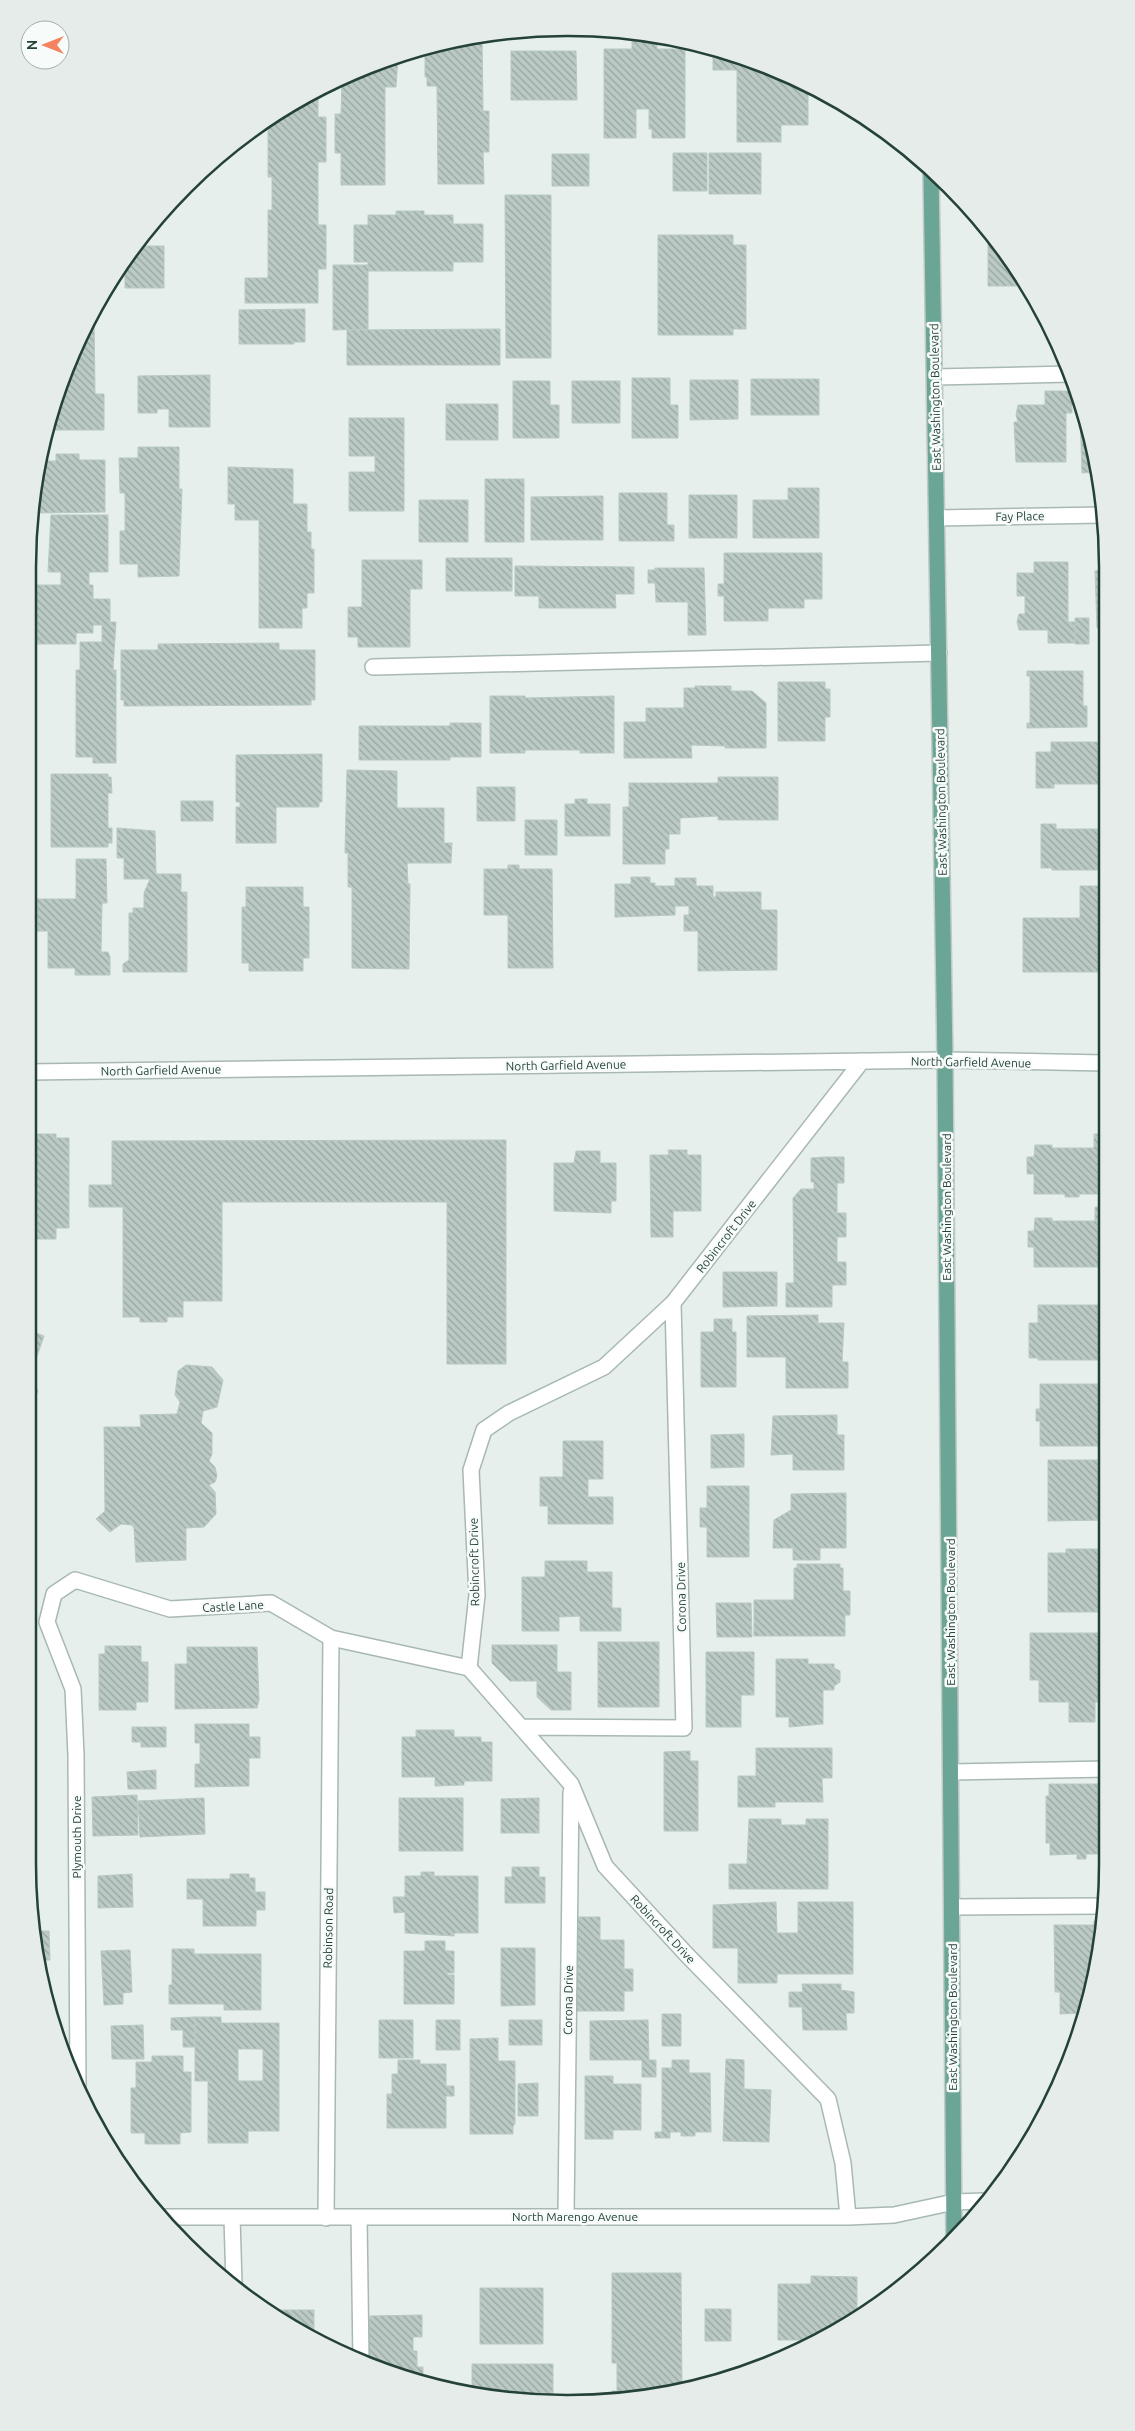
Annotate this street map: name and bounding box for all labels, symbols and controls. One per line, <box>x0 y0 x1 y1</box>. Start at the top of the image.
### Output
north arrow <box>20 20 70 70</box>
text: N <box>24 40 40 50</box>
street label: East Washington Boulevard <box>927 323 943 471</box>
street label: Fay Place <box>995 509 1045 523</box>
street label: East Washington Boulevard <box>933 728 949 876</box>
street label: North Garfield Avenue <box>911 1054 1031 1070</box>
street label: North Garfield Avenue <box>506 1057 626 1073</box>
street label: North Garfield Avenue <box>101 1062 221 1078</box>
street label: East Washington Boulevard <box>940 1133 953 1281</box>
street label: Robincroft Drive <box>694 1197 758 1275</box>
street label: Robincroft Drive <box>467 1517 481 1607</box>
street label: East Washington Boulevard <box>944 1538 957 1686</box>
street label: Corona Drive <box>674 1562 688 1632</box>
street label: Castle Lane <box>202 1598 264 1614</box>
street label: Plymouth Drive <box>70 1795 83 1879</box>
street label: Robinson Road <box>321 1888 335 1968</box>
street label: Robincroft Drive <box>628 1892 698 1966</box>
street label: East Washington Boulevard <box>946 1943 959 2091</box>
street label: Corona Drive <box>561 1965 575 2035</box>
street label: North Marengo Avenue <box>512 2210 638 2223</box>

